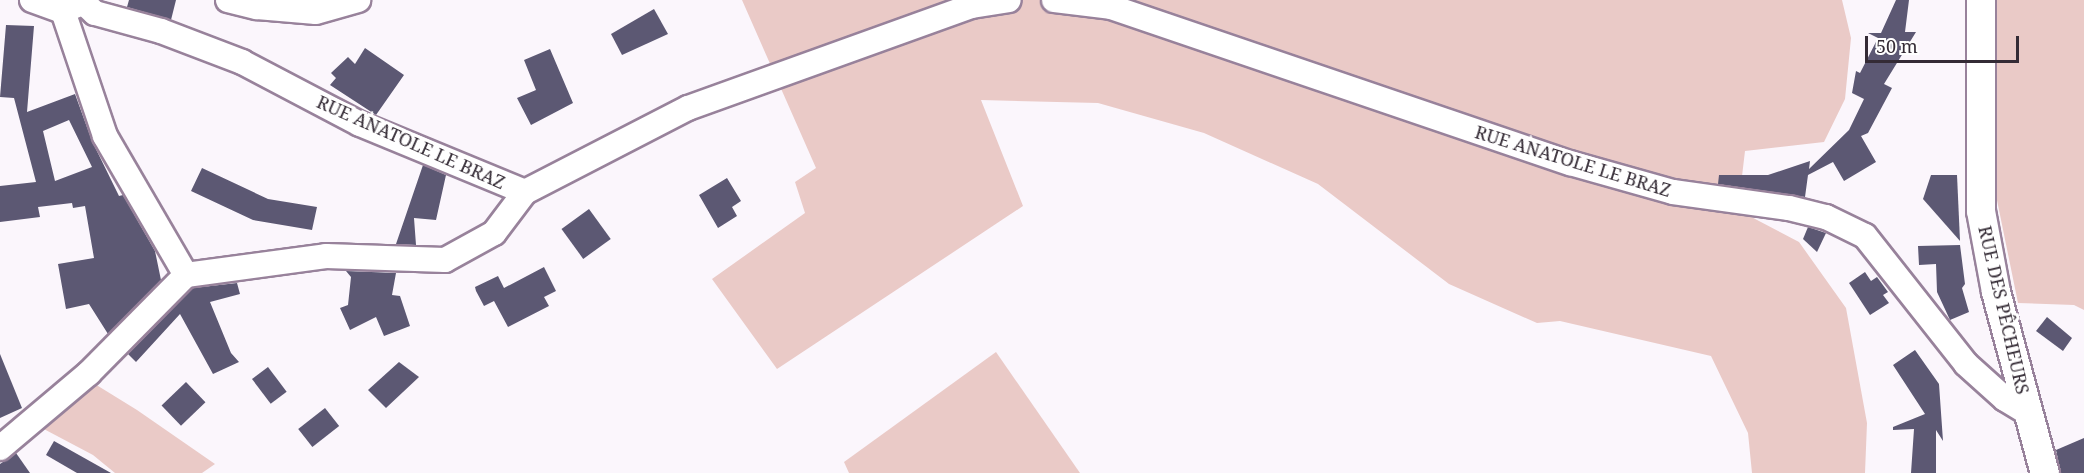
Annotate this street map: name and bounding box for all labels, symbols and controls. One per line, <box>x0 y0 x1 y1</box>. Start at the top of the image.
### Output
scale bar <box>1868 24 2022 62</box>
text: 50 m <box>1876 34 1918 58</box>
street label: RUE ANATOLE LE BRAZ <box>314 91 508 193</box>
street label: RUE ANATOLE LE BRAZ <box>1472 121 1674 201</box>
street label: RUE DES PÊCHEURS <box>1974 224 2034 396</box>

